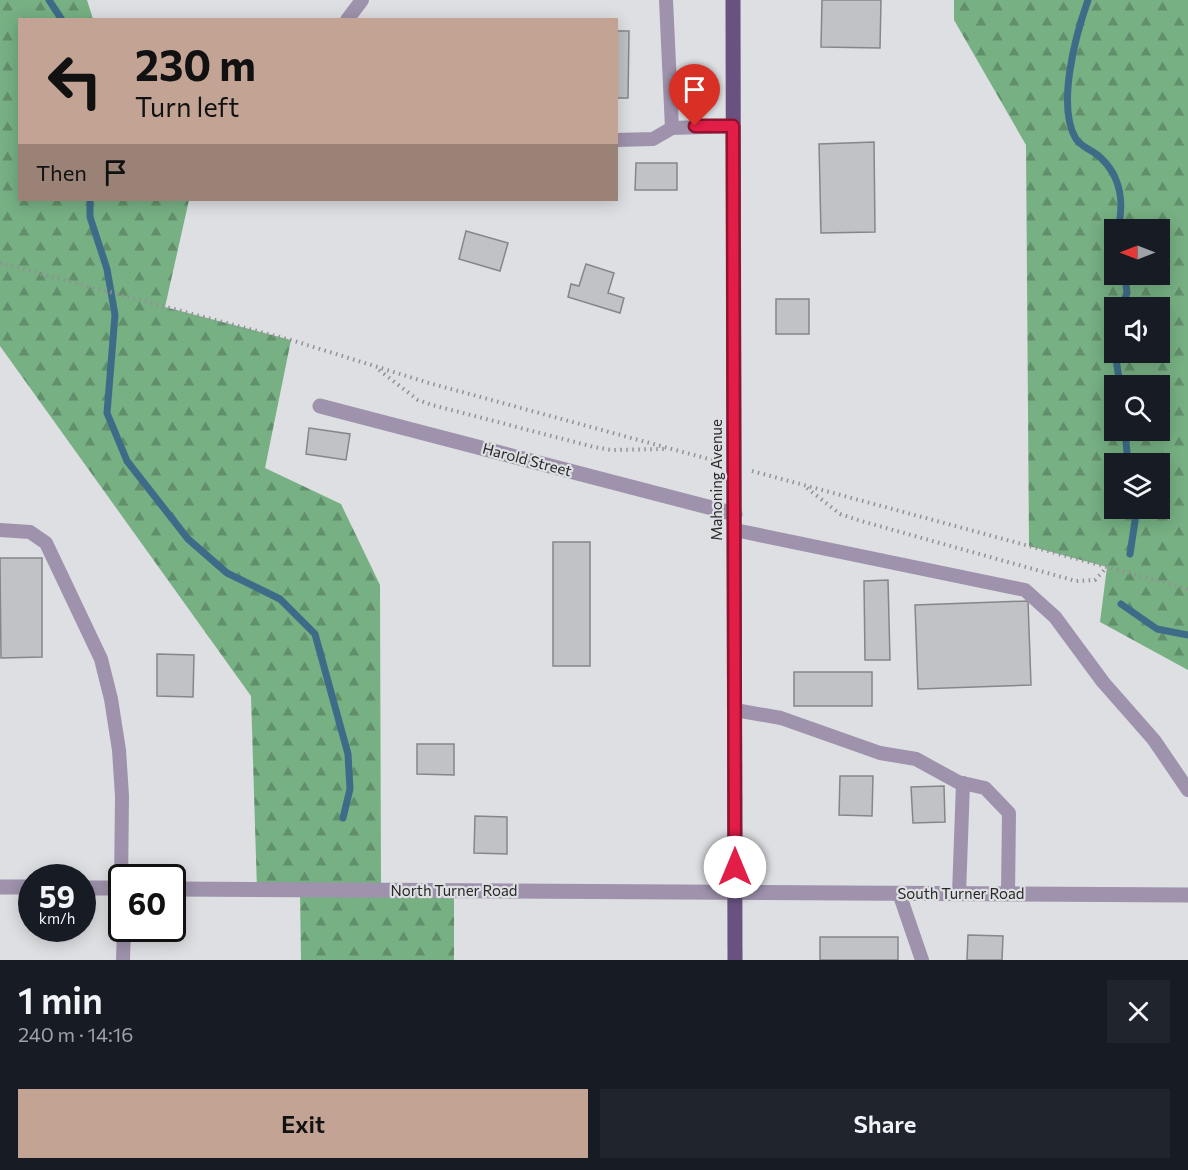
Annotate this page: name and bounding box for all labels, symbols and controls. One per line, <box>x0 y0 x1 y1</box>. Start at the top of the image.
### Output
text: 230 m <box>135 38 256 90</box>
icon: left <box>36 42 114 120</box>
pin <box>669 64 720 126</box>
icon: arrive <box>678 73 711 106</box>
text: Turn left <box>135 90 239 123</box>
icon: arrive <box>99 156 132 189</box>
text: Then <box>36 159 87 186</box>
north arrow <box>1104 219 1170 285</box>
map controls <box>1104 219 1170 519</box>
button: sound <box>1104 297 1170 363</box>
button: search <box>1104 375 1170 441</box>
street label: Mahoning Avenue <box>707 419 725 541</box>
street label: Harold Street <box>481 438 574 480</box>
button: layers <box>1104 453 1170 519</box>
position arrow <box>703 835 767 899</box>
speed limit sign: 60 <box>108 864 186 942</box>
text: 59 <box>39 877 75 914</box>
street label: North Turner Road <box>390 881 518 899</box>
street label: South Turner Road <box>898 884 1024 902</box>
text: km/h <box>39 909 75 927</box>
text: 1 min <box>18 977 103 1021</box>
button: close <box>1107 980 1170 1043</box>
text: 240 m · 14:16 <box>18 1022 133 1046</box>
button: Exit <box>18 1089 588 1158</box>
button: Share <box>600 1089 1170 1158</box>

